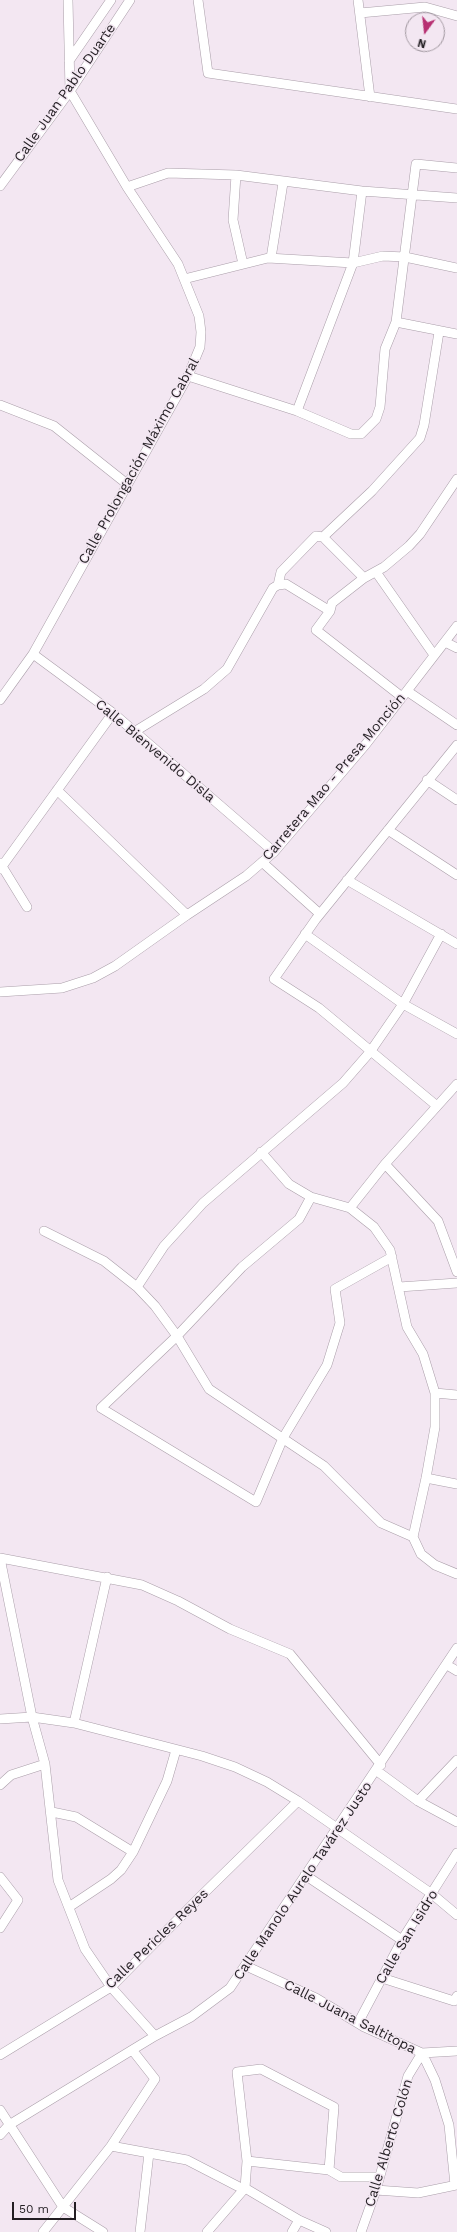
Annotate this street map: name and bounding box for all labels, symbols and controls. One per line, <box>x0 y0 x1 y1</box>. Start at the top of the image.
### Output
north arrow <box>405 12 445 52</box>
street label: Calle Juan Pablo Duarte <box>11 20 119 166</box>
text: N <box>416 36 428 50</box>
street label: Calle Prolongación Máximo Cabral <box>75 355 203 567</box>
street label: Carretera Mao - Presa Monción <box>259 690 409 864</box>
street label: Calle Bienvenido Disla <box>92 696 218 806</box>
street label: Calle Manolo Aurelo Tavárez Justo <box>230 1779 376 1983</box>
street label: Calle Pericles Reyes <box>102 1885 212 1993</box>
street label: Calle San Isidro <box>372 1887 442 1987</box>
street label: Calle Juana Saltitopa <box>281 1976 419 2058</box>
street label: Calle Alberto Colón <box>362 2077 416 2209</box>
scale bar <box>14 2194 78 2220</box>
text: 50 m <box>19 2202 49 2216</box>

